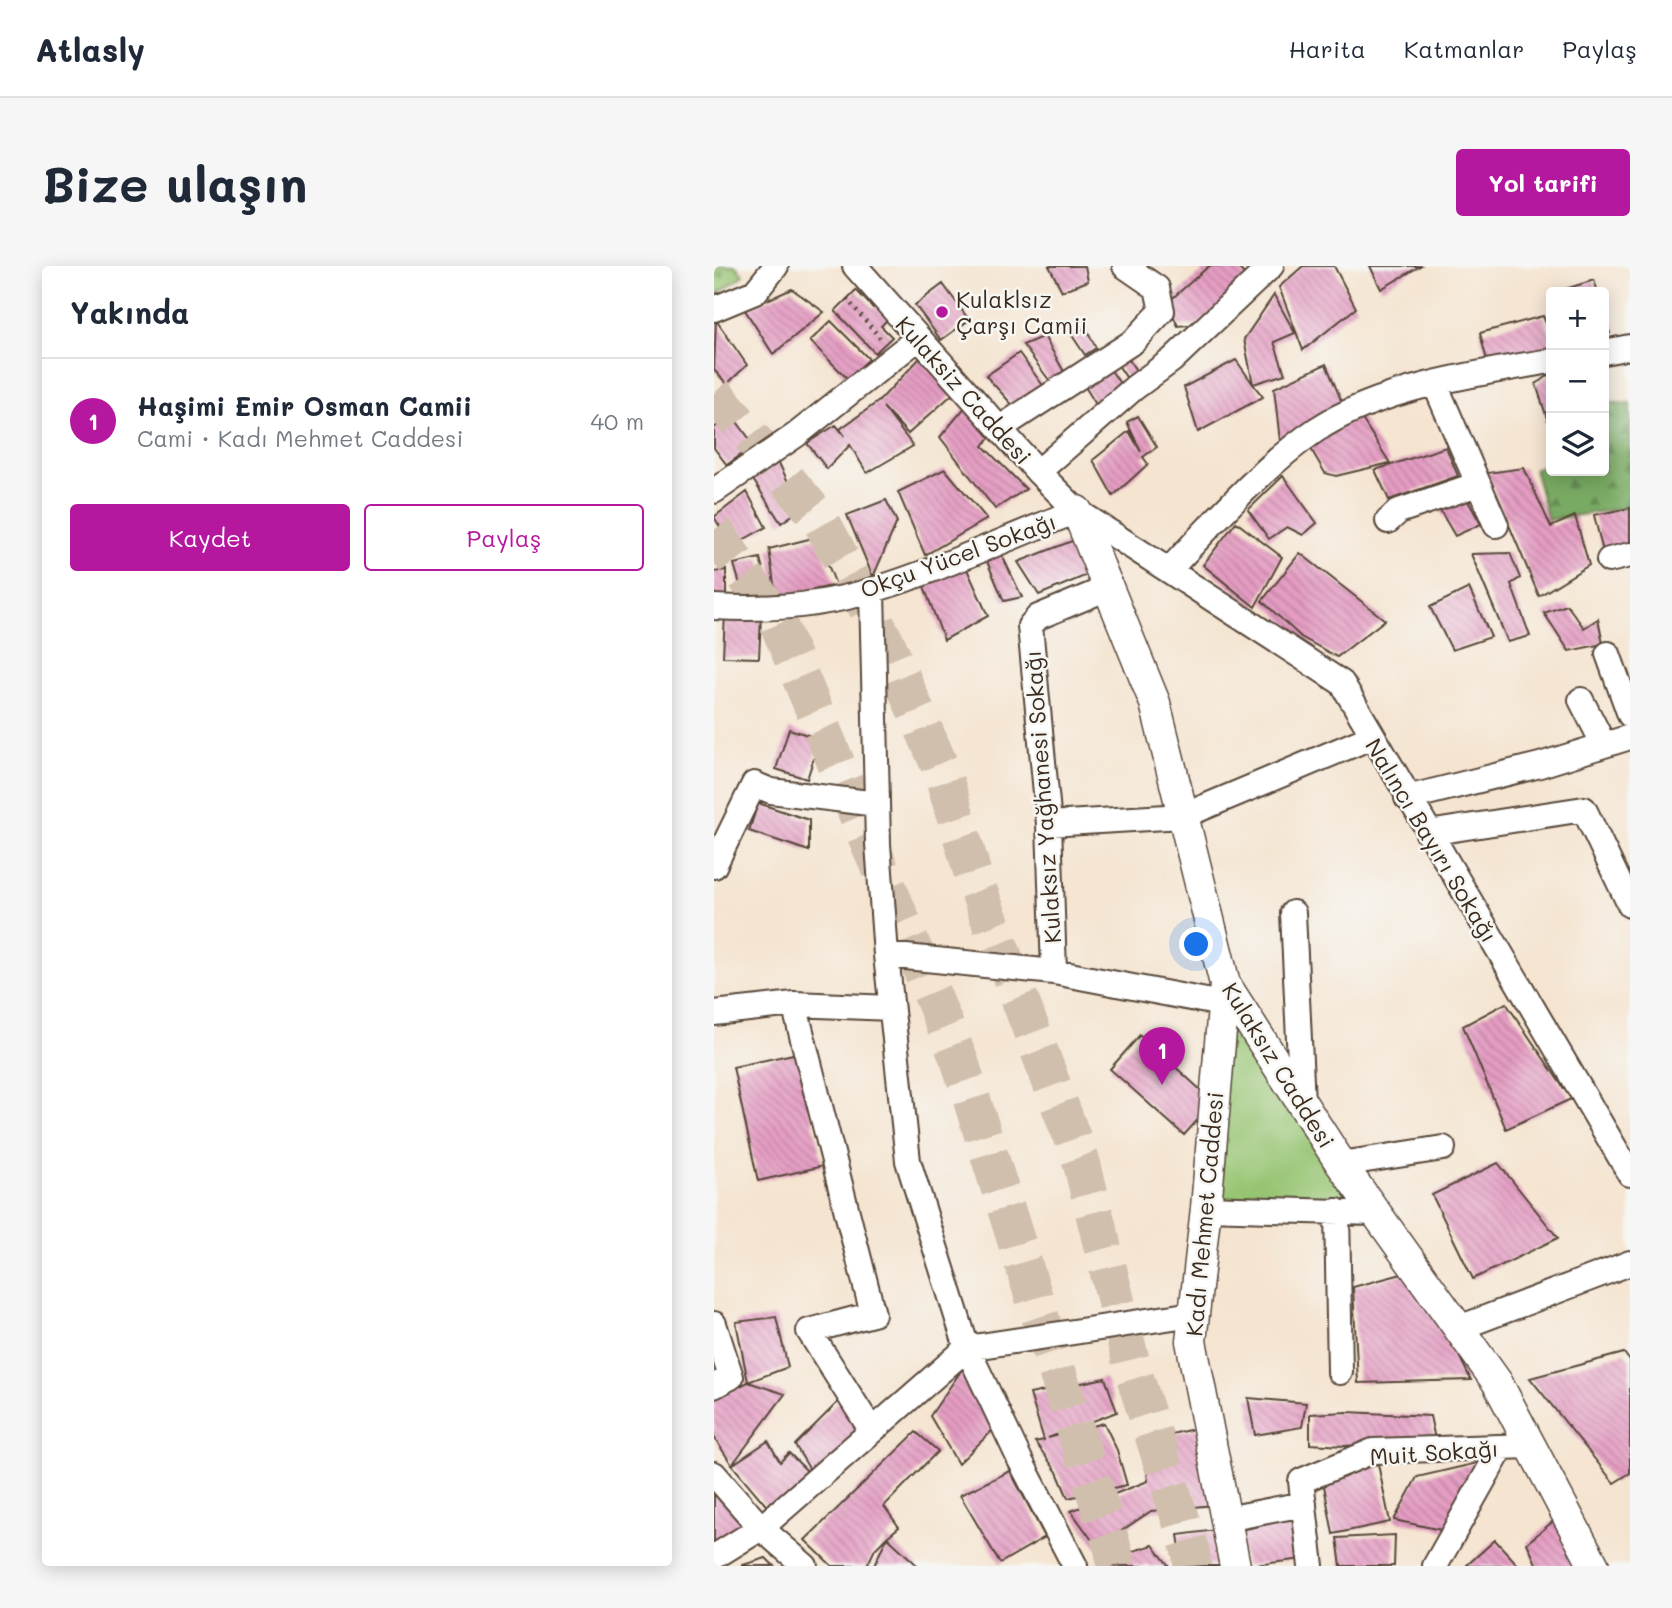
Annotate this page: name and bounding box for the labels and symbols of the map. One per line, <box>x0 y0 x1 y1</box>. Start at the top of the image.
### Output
place label: Kulaklsız Çarşı Camii <box>956 284 1087 340</box>
marker: Kulaklsız Çarşı Camii <box>934 304 950 320</box>
street label: Kulaksiz Caddesi <box>889 310 1039 470</box>
street label: Okçu Yücel Sokağı <box>856 506 1060 604</box>
street label: Kulaksız Yağhanesi Sokağı <box>1017 649 1067 945</box>
street label: Nalıncı Bayırı Sokağı <box>1359 732 1505 948</box>
your location <box>1179 927 1213 961</box>
street label: Kulaksız Caddesi <box>1216 977 1342 1153</box>
pin: 1 <box>1139 1027 1185 1085</box>
street label: Kadı Mehmet Caddesi <box>1178 1090 1230 1338</box>
street label: Muit Sokağı <box>1369 1433 1499 1471</box>

